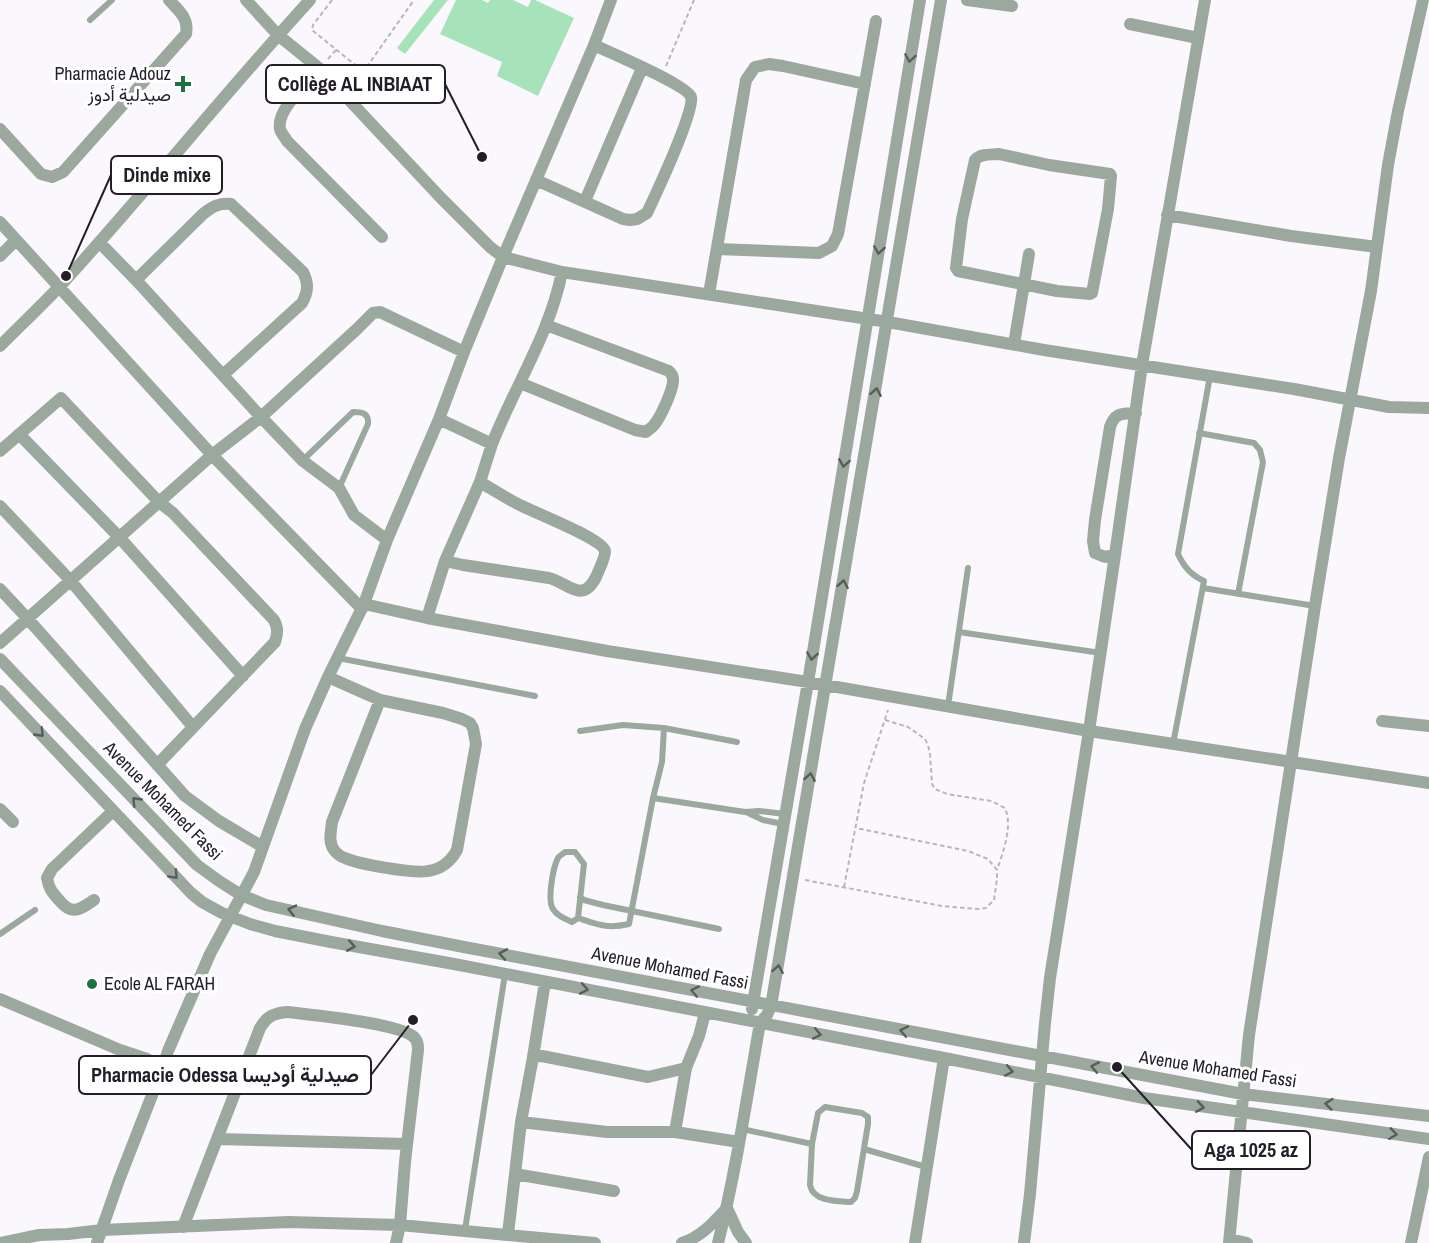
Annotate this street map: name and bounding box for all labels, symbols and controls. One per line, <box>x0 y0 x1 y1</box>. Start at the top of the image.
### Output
one-way arrow <box>904 52 917 62</box>
place label: Pharmacie Adouz صيدلية أدوز <box>54 61 171 107</box>
callout: Collège AL INBIAAT <box>266 65 445 103</box>
text: Collège AL INBIAAT <box>278 70 432 97</box>
marker: Pharmacie Adouz صيدلية أدوز <box>176 77 190 91</box>
callout: Dinde mixe <box>111 156 222 194</box>
text: Dinde mixe <box>123 161 211 188</box>
one-way arrow <box>873 246 885 255</box>
one-way arrow <box>869 388 881 397</box>
one-way arrow <box>838 459 850 468</box>
one-way arrow <box>836 580 849 590</box>
one-way arrow <box>806 650 819 660</box>
one-way arrow <box>33 726 44 737</box>
street label: Avenue Mohamed Fassi <box>98 735 228 866</box>
one-way arrow <box>803 772 816 782</box>
one-way arrow <box>132 797 143 808</box>
one-way arrow <box>167 869 178 879</box>
one-way arrow <box>287 905 297 918</box>
one-way arrow <box>346 939 356 952</box>
street label: Avenue Mohamed Fassi <box>589 940 751 995</box>
one-way arrow <box>499 948 509 961</box>
one-way arrow <box>771 964 783 974</box>
place label: Ecole AL FARAH <box>104 971 215 996</box>
marker: Ecole AL FARAH <box>85 977 99 991</box>
one-way arrow <box>579 982 589 995</box>
one-way arrow <box>690 985 700 998</box>
one-way arrow <box>899 1025 909 1038</box>
one-way arrow <box>812 1027 822 1040</box>
street label: Avenue Mohamed Fassi <box>1137 1044 1299 1093</box>
callout: Pharmacie Odessa صيدلية أوديسا <box>79 1056 371 1094</box>
text: Pharmacie Odessa صيدلية أوديسا <box>91 1061 359 1088</box>
one-way arrow <box>1091 1061 1101 1074</box>
one-way arrow <box>1003 1064 1013 1077</box>
one-way arrow <box>1325 1098 1334 1111</box>
one-way arrow <box>1196 1100 1205 1112</box>
one-way arrow <box>1389 1128 1398 1140</box>
callout: Aga 1025 az <box>1192 1131 1310 1169</box>
text: Aga 1025 az <box>1204 1136 1298 1163</box>

